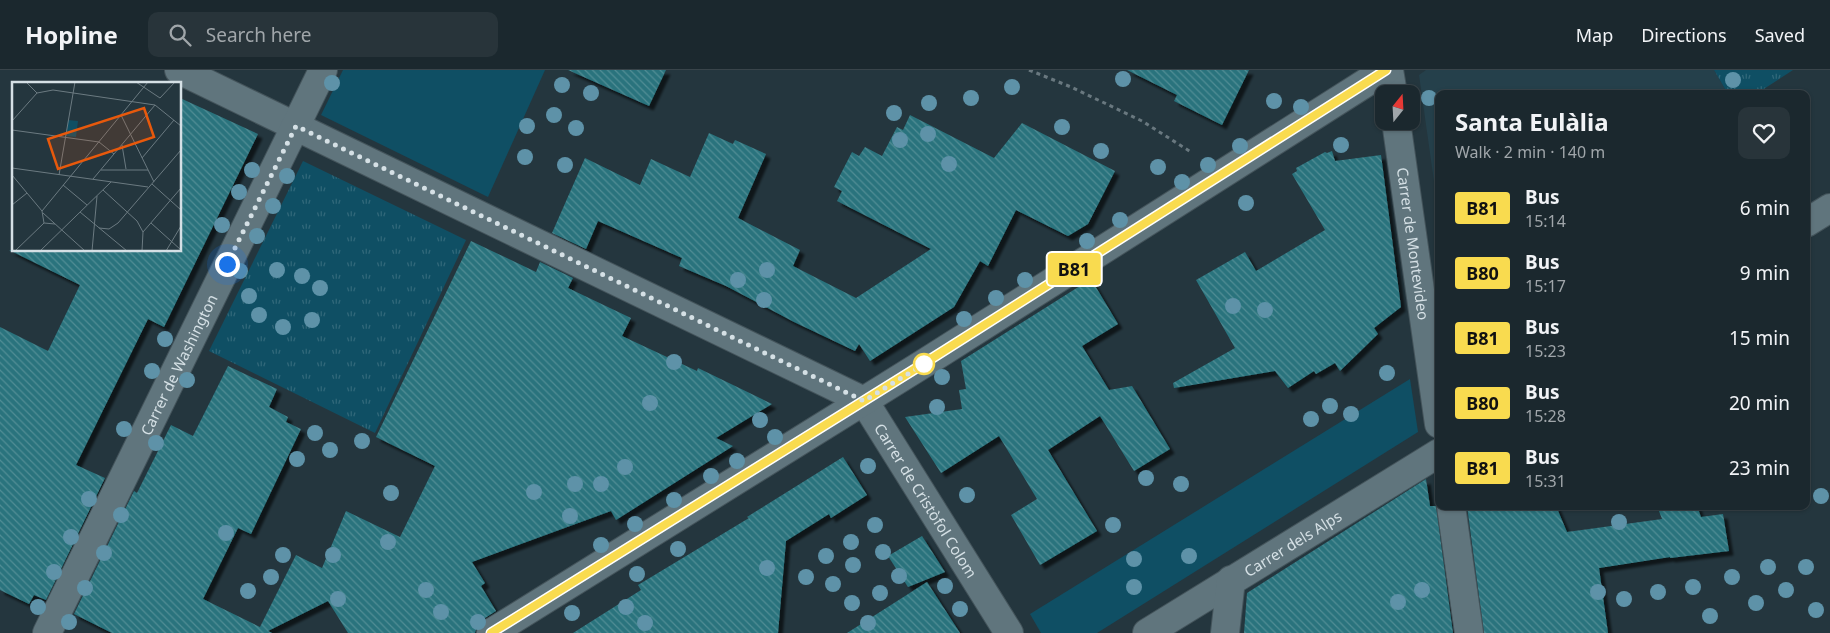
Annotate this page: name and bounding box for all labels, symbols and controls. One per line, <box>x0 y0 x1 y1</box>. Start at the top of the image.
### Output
search box <box>148 12 498 57</box>
text: Hopline <box>25 18 118 51</box>
icon: search <box>166 21 194 49</box>
text: Search here <box>206 22 312 48</box>
text: Map <box>1576 23 1613 47</box>
text: Directions <box>1641 23 1727 47</box>
text: Saved <box>1755 23 1805 47</box>
inset map <box>12 82 181 251</box>
north arrow <box>1375 85 1420 130</box>
map controls <box>1375 85 1420 130</box>
text: Santa Eulàlia <box>1455 105 1609 138</box>
button: heart <box>1738 107 1790 159</box>
text: Walk · 2 min · 140 m <box>1455 141 1605 163</box>
street label: Carrer de Montevideo <box>1393 166 1434 321</box>
text: Bus <box>1525 184 1560 210</box>
text: 6 min <box>1740 195 1790 221</box>
text: B81 <box>1466 196 1499 220</box>
text: 15:14 <box>1525 210 1566 232</box>
text: Bus <box>1525 249 1560 275</box>
your location <box>215 252 240 277</box>
line badge: B81 <box>1045 253 1103 285</box>
text: B81 <box>1058 257 1090 281</box>
text: 9 min <box>1740 260 1790 286</box>
text: B80 <box>1466 261 1499 285</box>
text: 15:17 <box>1525 275 1566 297</box>
street label: Carrer de Washington <box>136 291 222 438</box>
text: Bus <box>1525 314 1560 340</box>
text: 15 min <box>1729 325 1790 351</box>
text: B81 <box>1466 326 1499 350</box>
text: 15:23 <box>1525 340 1566 362</box>
unlabelled marker <box>913 353 935 375</box>
text: Bus <box>1525 379 1560 405</box>
text: 20 min <box>1729 390 1790 416</box>
text: B80 <box>1466 391 1499 415</box>
text: 15:28 <box>1525 405 1566 427</box>
street label: Carrer de Cristòfol Colom <box>870 419 982 582</box>
text: Bus <box>1525 444 1560 470</box>
text: 23 min <box>1729 455 1790 481</box>
text: B81 <box>1466 456 1499 480</box>
text: 15:31 <box>1525 470 1566 492</box>
street label: Carrer dels Alps <box>1240 506 1345 581</box>

